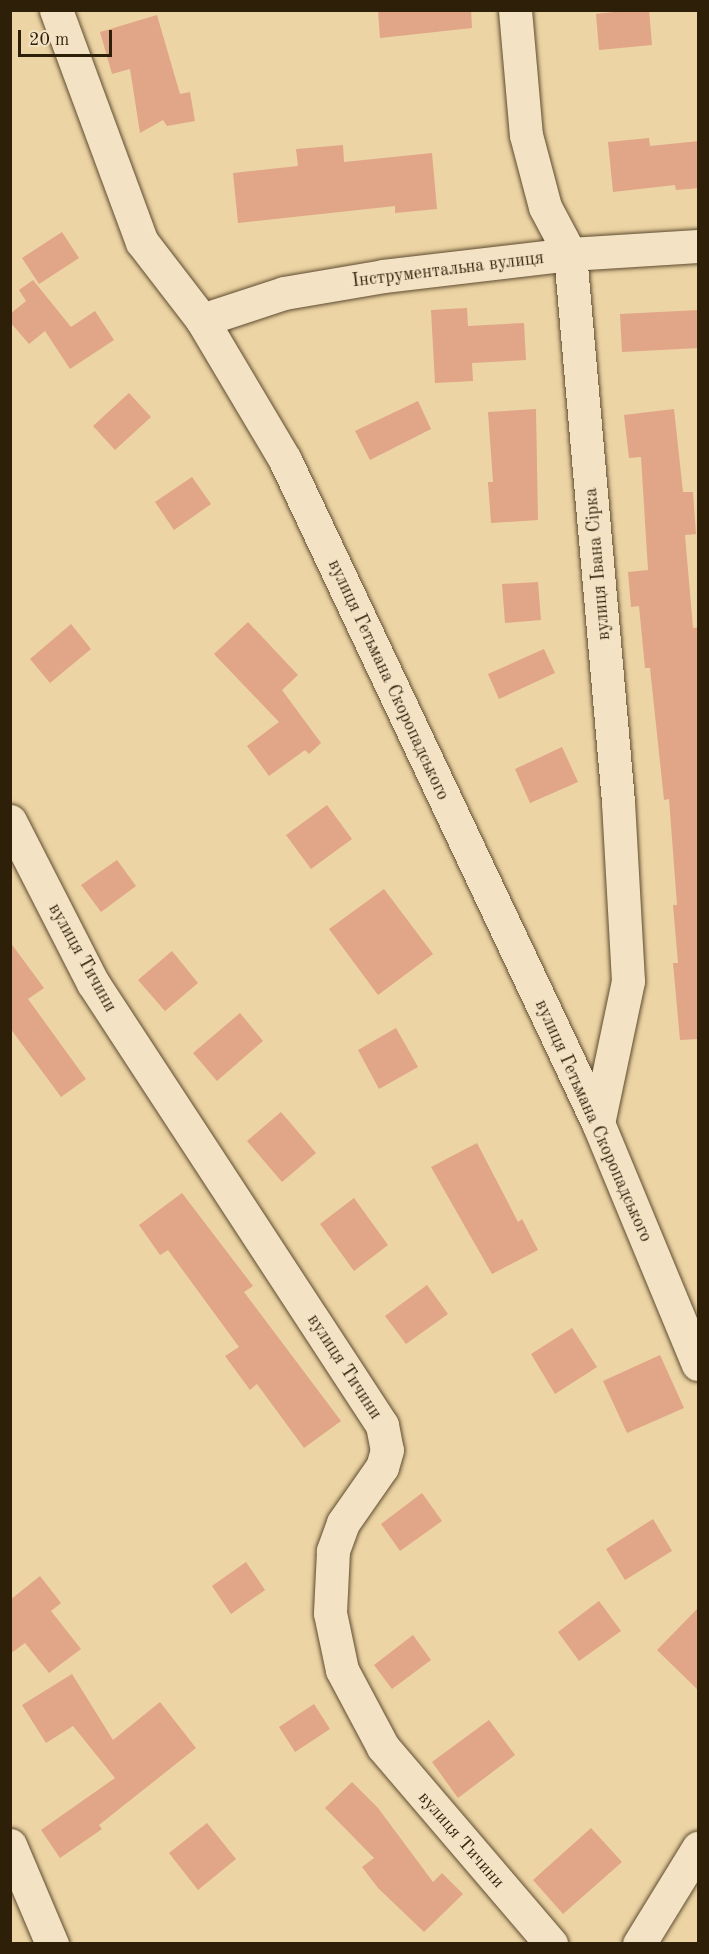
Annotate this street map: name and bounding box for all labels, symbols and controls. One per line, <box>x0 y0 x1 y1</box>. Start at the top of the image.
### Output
scale bar <box>21 18 116 56</box>
text: 20 m <box>29 31 69 49</box>
street label: Інструментальна вулиця <box>351 248 545 292</box>
street label: вулиця Івана Сірка <box>581 487 615 641</box>
street label: вулиця Гетьмана Скоропадського <box>323 556 453 804</box>
street label: вулиця Тичини <box>43 900 121 1016</box>
street label: вулиця Гетьмана Скоропадського <box>530 997 656 1245</box>
street label: вулиця Тичини <box>302 1310 386 1424</box>
street label: вулиця Тичини <box>413 1787 509 1893</box>

